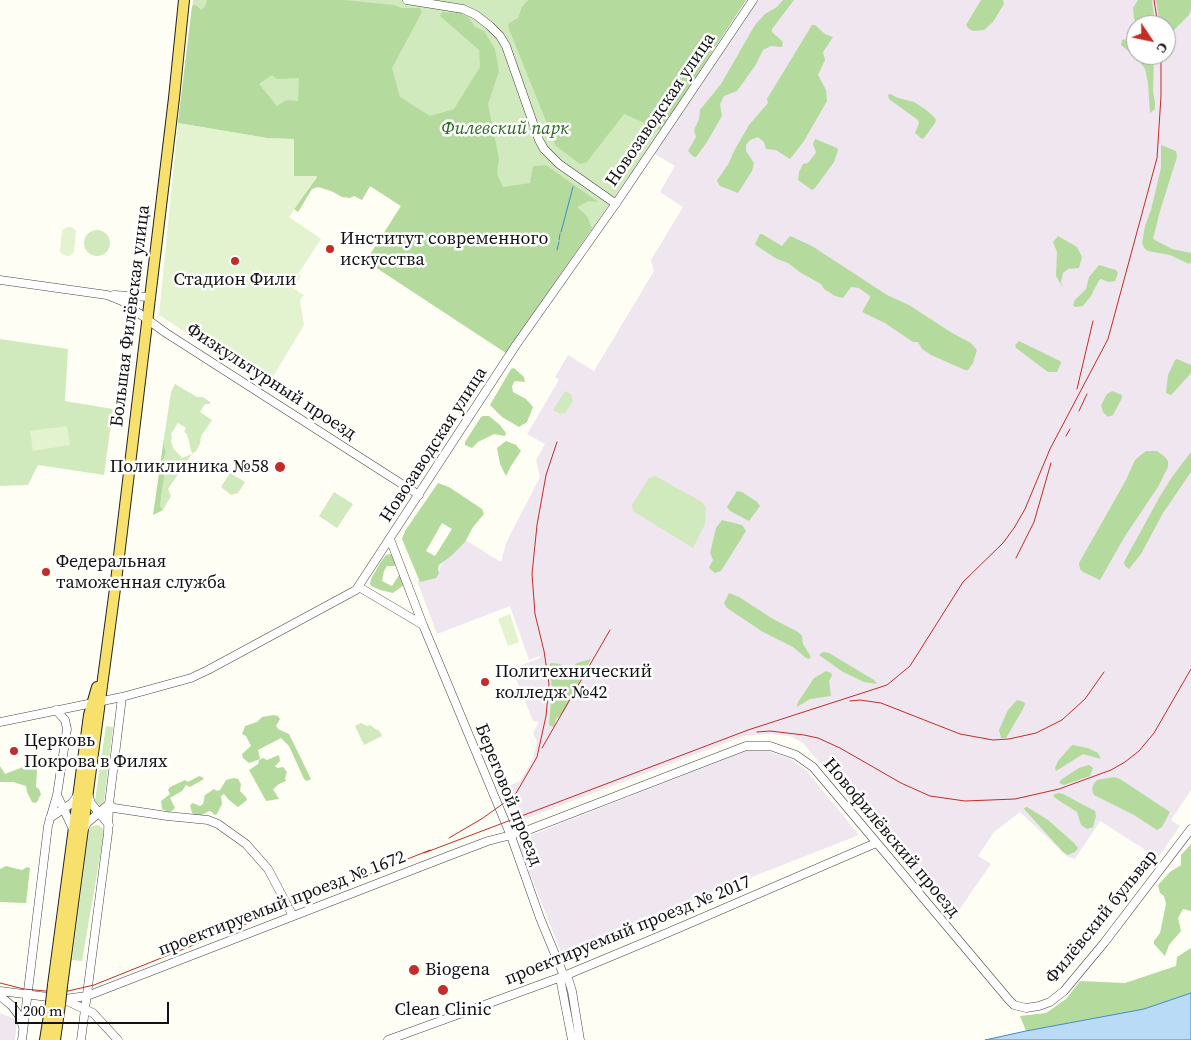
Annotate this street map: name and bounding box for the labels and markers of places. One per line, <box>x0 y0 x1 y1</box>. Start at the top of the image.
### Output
place label: Институт современного искусства <box>340 228 548 270</box>
marker: Институт современного искусства <box>324 243 336 255</box>
marker: Стадион Фили <box>229 255 241 267</box>
place label: Стадион Фили <box>174 269 296 291</box>
place label: Поликлиника №58 <box>110 456 269 478</box>
marker: Поликлиника №58 <box>273 460 287 474</box>
place label: Федеральная таможенная служба <box>56 551 226 594</box>
marker: Федеральная таможенная служба <box>40 566 52 578</box>
place label: Политехнический колледж №42 <box>495 661 652 704</box>
marker: Политехнический колледж №42 <box>479 676 491 688</box>
place label: Церковь Покрова в Филях <box>24 730 167 772</box>
marker: Церковь Покрова в Филях <box>8 745 20 757</box>
place label: Biogena <box>425 959 490 981</box>
marker: Biogena <box>407 963 421 977</box>
marker: Clean Clinic <box>436 983 450 997</box>
place label: Clean Clinic <box>394 999 492 1021</box>

